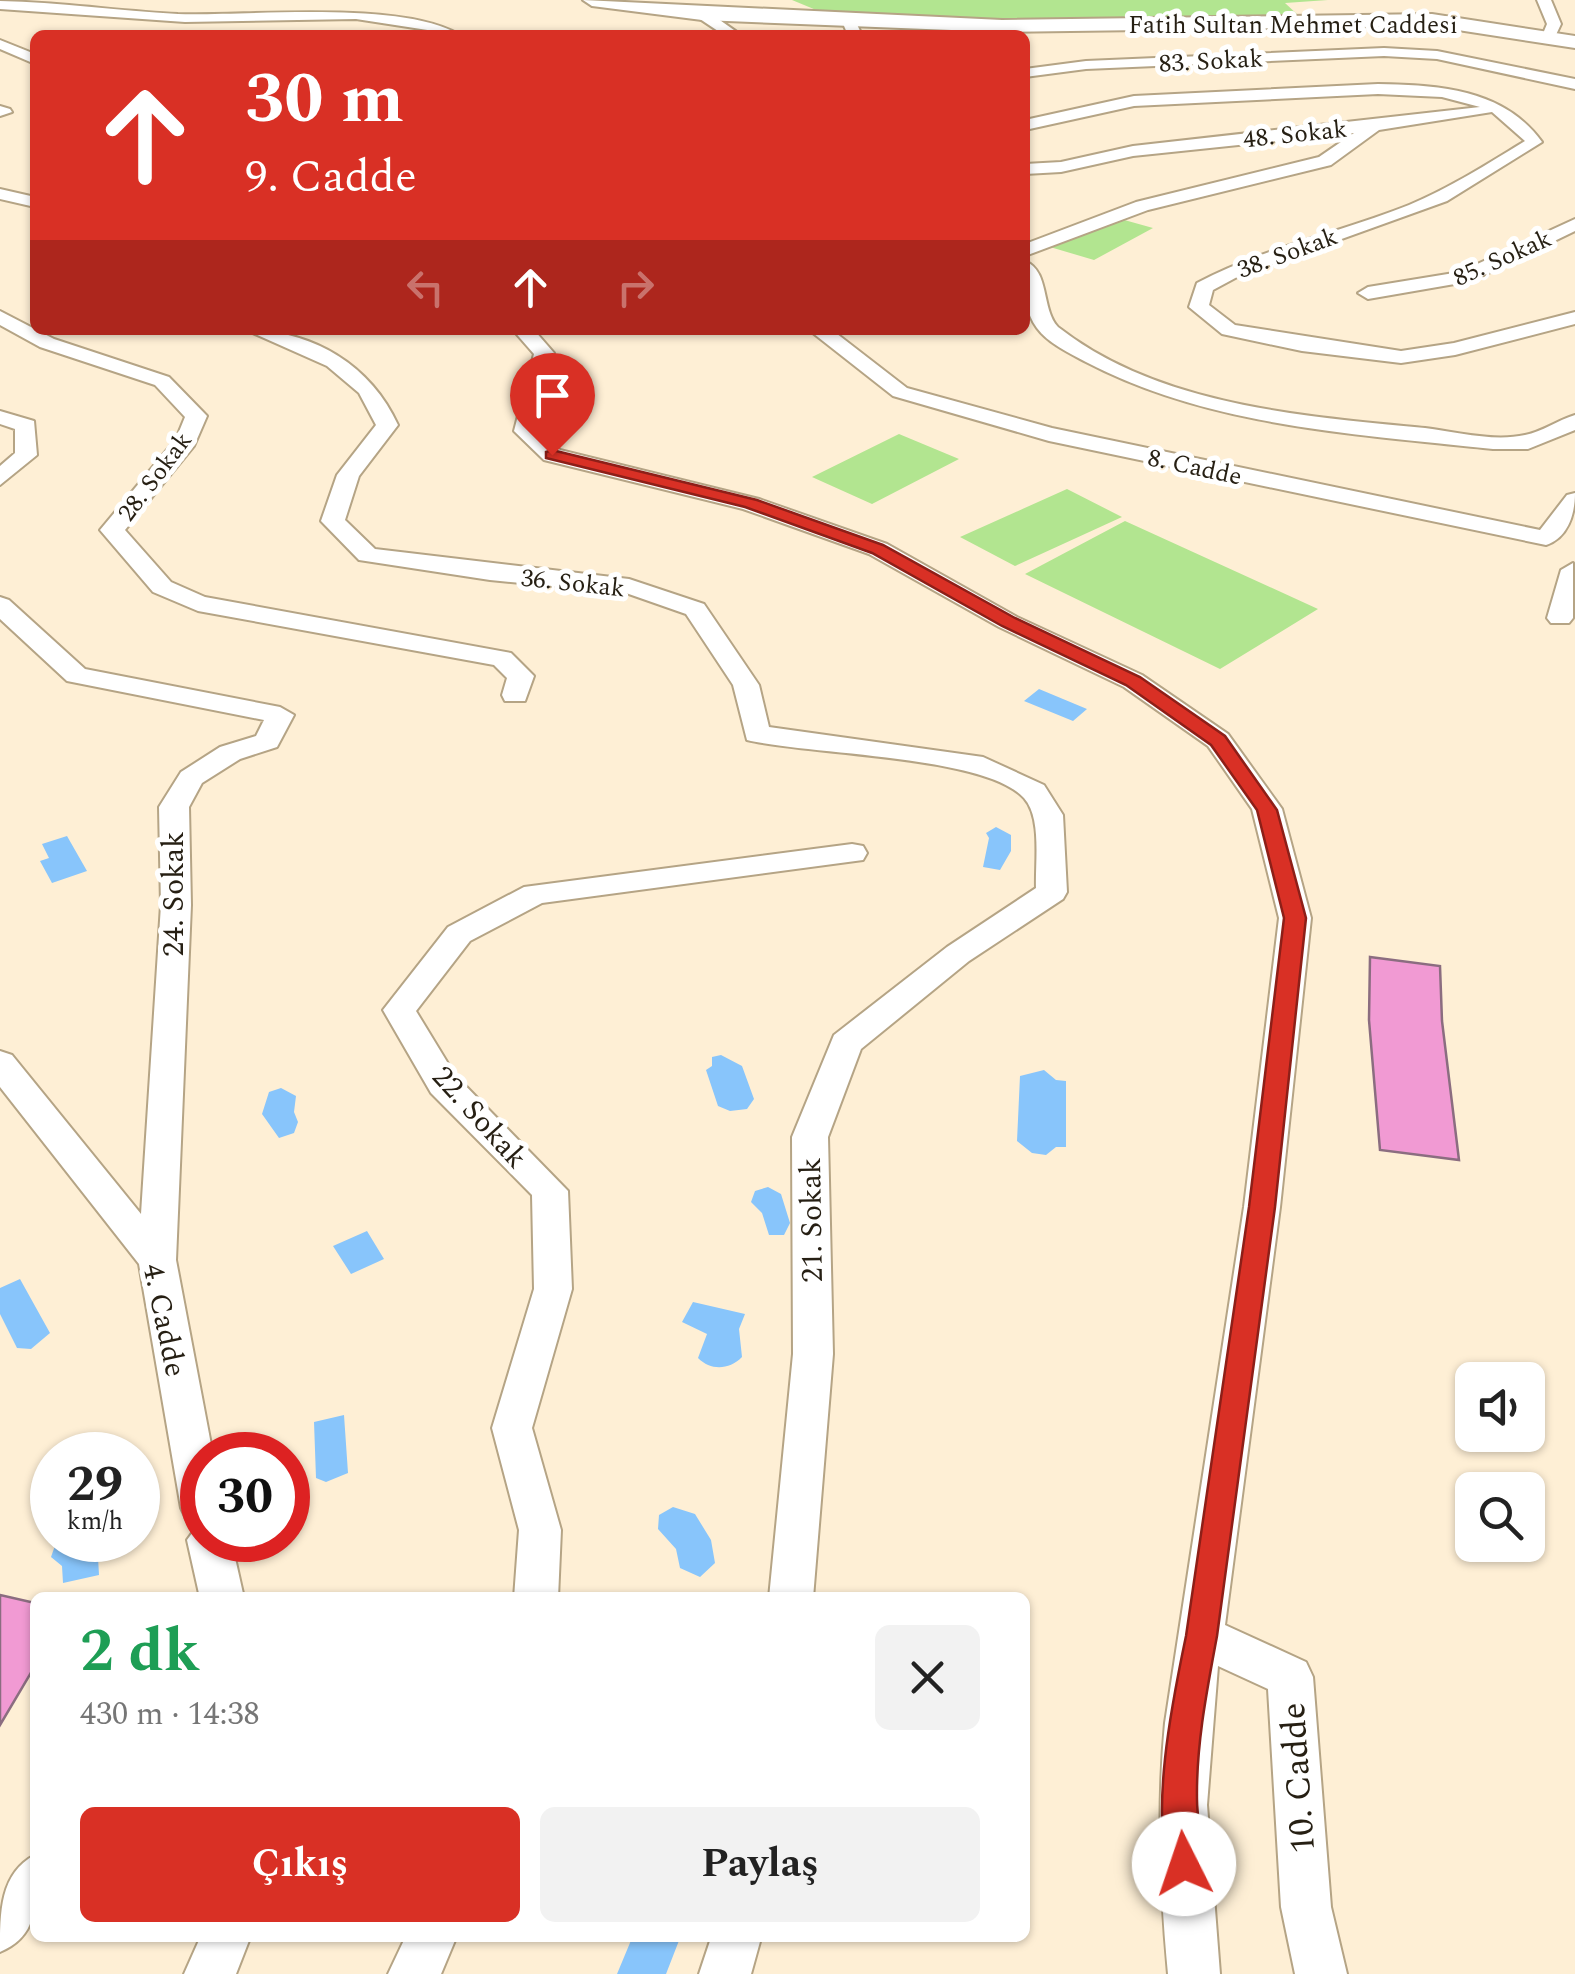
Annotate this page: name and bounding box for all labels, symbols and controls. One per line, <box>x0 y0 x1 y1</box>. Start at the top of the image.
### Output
street label: Fatih Sultan Mehmet Caddesi <box>1128 7 1458 45</box>
street label: 83. Sokak <box>1158 40 1264 84</box>
text: 30 m <box>245 47 404 153</box>
icon: ahead <box>80 70 210 200</box>
street label: 48. Sokak <box>1241 111 1349 159</box>
text: 9. Cadde <box>245 143 417 212</box>
street label: 38. Sokak <box>1232 218 1343 290</box>
street label: 85. Sokak <box>1447 220 1558 297</box>
icon: left <box>398 260 453 315</box>
icon: ahead <box>503 260 558 315</box>
icon: right <box>608 260 663 315</box>
pin <box>510 353 595 456</box>
icon: arrive <box>525 368 580 423</box>
street label: 28. Sokak <box>109 424 202 530</box>
street label: 8. Cadde <box>1144 439 1245 496</box>
street label: 36. Sokak <box>519 560 627 608</box>
street label: 24. Sokak <box>151 831 197 957</box>
street label: 22. Sokak <box>420 1056 538 1180</box>
street label: 21. Sokak <box>788 1157 836 1283</box>
street label: 4. Cadde <box>130 1259 198 1381</box>
map controls <box>1455 1362 1545 1562</box>
button: sound <box>1455 1362 1545 1452</box>
speed limit sign: 30 <box>180 1432 310 1562</box>
text: 29 <box>67 1447 123 1523</box>
button: search <box>1455 1472 1545 1562</box>
text: km/h <box>67 1503 123 1541</box>
text: 2 dk <box>80 1606 200 1698</box>
button: close <box>875 1625 980 1730</box>
text: 430 m · 14:38 <box>80 1690 260 1739</box>
street label: 10. Cadde <box>1267 1701 1330 1855</box>
button: Çıkış <box>80 1807 520 1922</box>
button: Paylaş <box>540 1807 980 1922</box>
position arrow <box>1132 1812 1236 1916</box>

